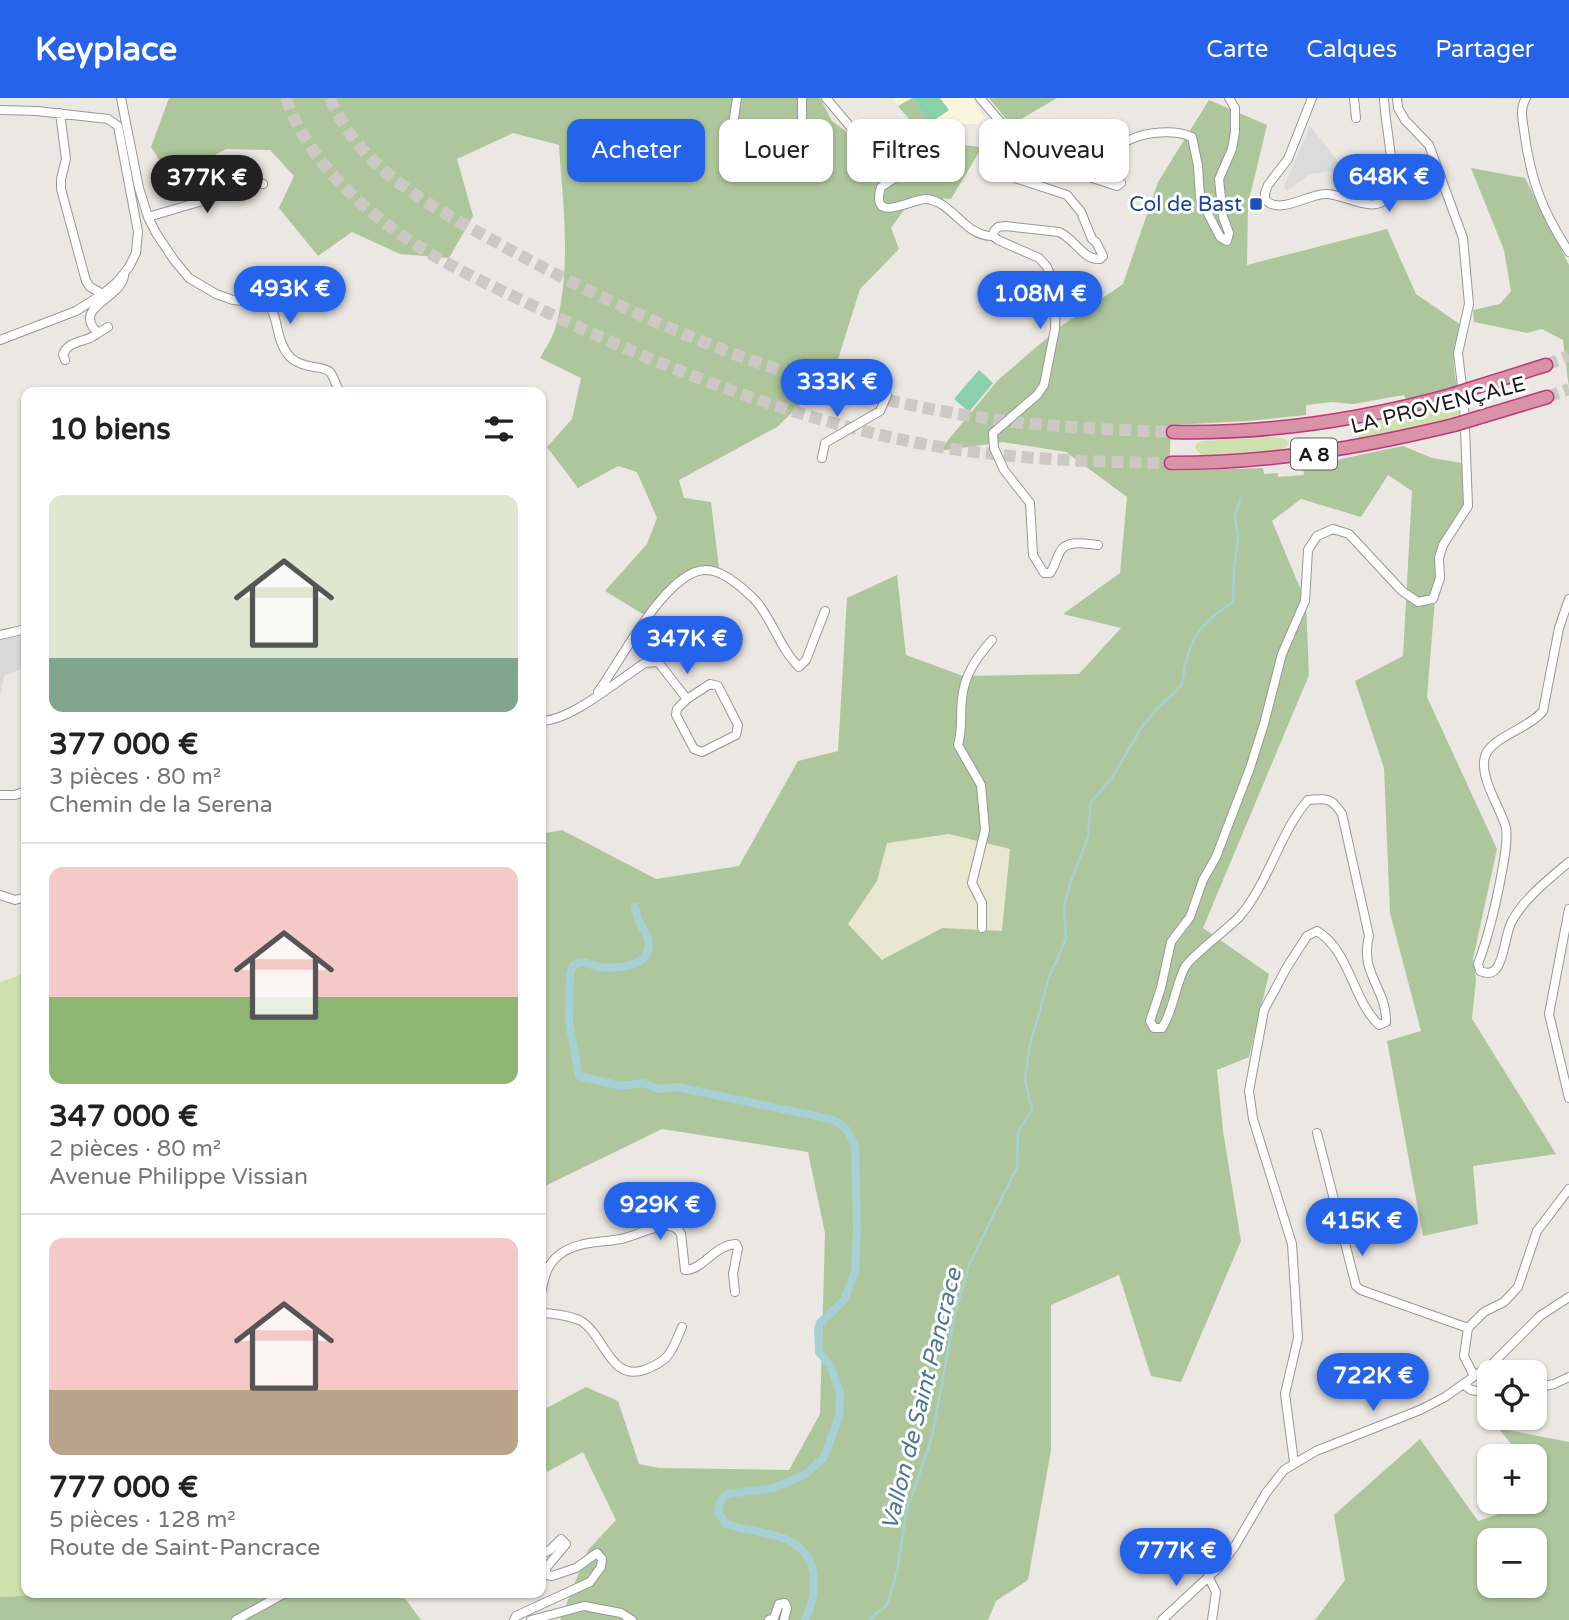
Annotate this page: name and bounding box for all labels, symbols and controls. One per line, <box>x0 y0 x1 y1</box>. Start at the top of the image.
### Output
text: Keyplace <box>35 30 177 69</box>
text: Carte <box>1206 35 1268 64</box>
text: Calques <box>1306 35 1397 64</box>
text: Partager <box>1435 35 1534 64</box>
chip: Acheter <box>567 119 705 182</box>
chip: Louer <box>719 119 833 182</box>
chip: Filtres <box>847 119 965 182</box>
chip: Nouveau <box>979 119 1129 182</box>
pin: 648K € <box>1332 155 1446 214</box>
pin: 377K € <box>150 156 264 215</box>
text: 648K € <box>1349 163 1429 191</box>
text: 377K € <box>167 164 247 192</box>
place label: Col de Bast <box>1129 192 1242 217</box>
marker: Col de Bast <box>1248 196 1264 212</box>
pin: 493K € <box>233 266 347 326</box>
pin: 1.08M € <box>975 272 1105 331</box>
text: 493K € <box>250 275 330 303</box>
text: 1.08M € <box>993 280 1087 308</box>
pin: 333K € <box>780 360 894 419</box>
text: 333K € <box>797 368 877 396</box>
street label: LA PROVENÇALE <box>1348 372 1528 439</box>
icon: filters <box>480 410 518 448</box>
text: 10 biens <box>49 411 171 448</box>
road number: A 8 <box>1291 438 1337 470</box>
icon: home <box>221 540 347 666</box>
pin: 347K € <box>630 616 744 676</box>
text: 347K € <box>647 625 727 653</box>
text: 377 000 € <box>49 726 198 763</box>
text: 3 pièces · 80 m² <box>49 763 221 791</box>
text: Chemin de la Serena <box>49 791 273 819</box>
icon: home <box>221 912 347 1038</box>
text: 347 000 € <box>49 1098 198 1135</box>
text: 2 pièces · 80 m² <box>49 1135 221 1163</box>
text: Avenue Philippe Vissian <box>49 1163 308 1191</box>
pin: 929K € <box>603 1182 717 1242</box>
text: 929K € <box>620 1191 700 1219</box>
pin: 415K € <box>1305 1198 1419 1258</box>
text: 415K € <box>1322 1207 1402 1235</box>
water label: Vallon de Saint Pancrace <box>876 1264 969 1533</box>
icon: home <box>221 1283 347 1409</box>
pin: 722K € <box>1316 1354 1430 1413</box>
map controls <box>1477 1360 1547 1598</box>
button: locate <box>1477 1360 1547 1430</box>
text: 722K € <box>1333 1362 1413 1390</box>
button: + <box>1477 1444 1547 1514</box>
text: 777 000 € <box>49 1469 198 1506</box>
text: 5 pièces · 128 m² <box>49 1506 236 1534</box>
pin: 777K € <box>1119 1528 1233 1588</box>
button: − <box>1477 1528 1547 1598</box>
text: Route de Saint-Pancrace <box>49 1534 320 1562</box>
text: 777K € <box>1136 1537 1216 1565</box>

